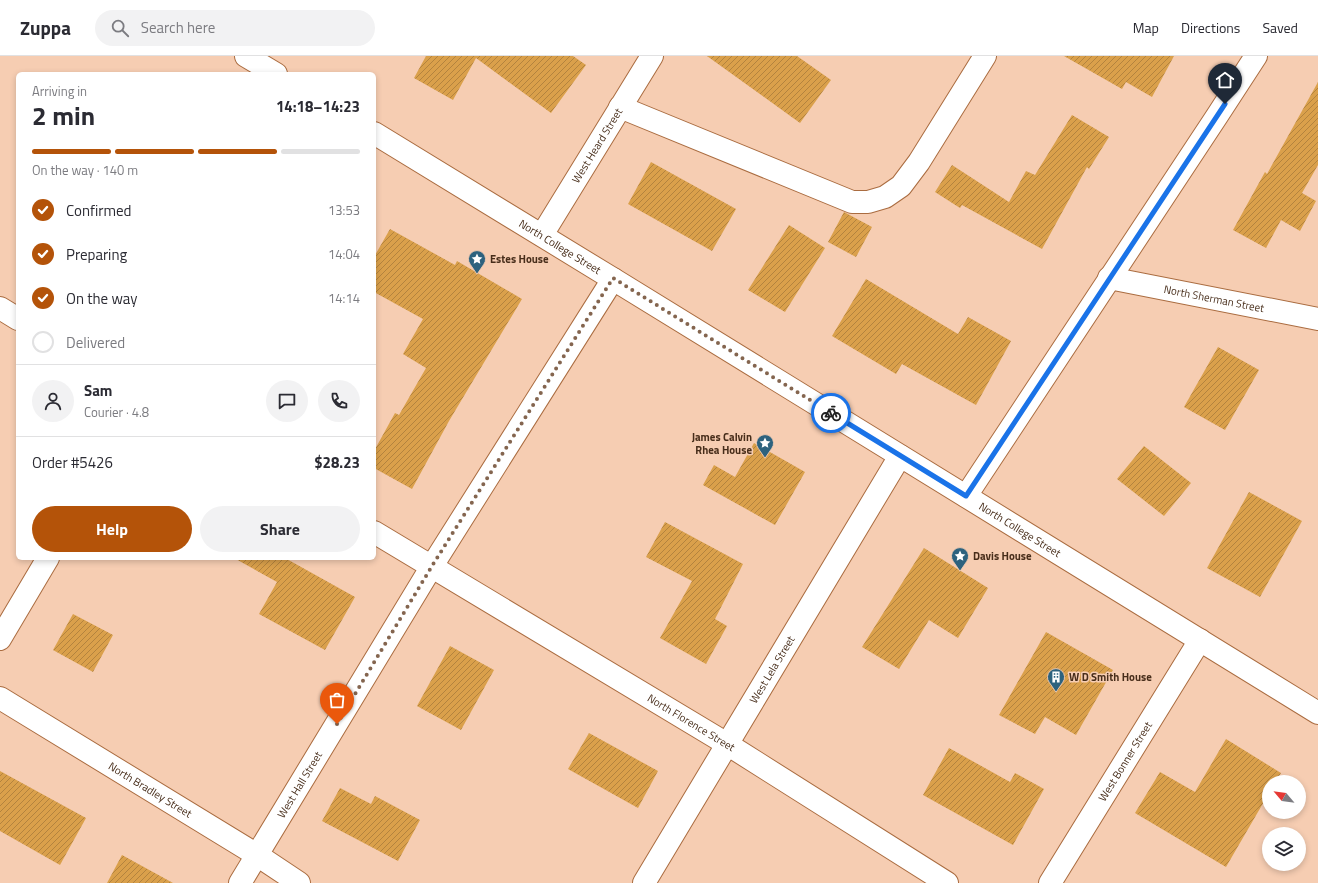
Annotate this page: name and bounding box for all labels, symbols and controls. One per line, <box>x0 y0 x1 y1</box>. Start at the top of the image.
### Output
search box <box>95 10 375 46</box>
text: Zuppa <box>20 13 71 42</box>
text: Search here <box>141 16 215 39</box>
icon: search <box>109 17 131 39</box>
text: Map <box>1133 17 1159 38</box>
text: Directions <box>1181 17 1240 38</box>
text: Saved <box>1262 17 1298 38</box>
pin <box>1208 63 1242 104</box>
icon: home <box>1214 69 1236 91</box>
text: Arriving in <box>32 81 87 101</box>
text: 14:18–14:23 <box>276 95 360 118</box>
text: 2 min <box>32 96 95 135</box>
street label: West Heard Street <box>568 105 626 186</box>
text: On the way · 140 m <box>32 160 138 180</box>
icon: check <box>32 199 54 221</box>
text: Confirmed <box>66 199 131 222</box>
text: 13:53 <box>328 200 360 220</box>
street label: North College Street <box>516 215 604 278</box>
icon: check <box>32 243 54 265</box>
text: Preparing <box>66 243 127 266</box>
text: 14:04 <box>328 244 360 264</box>
place icon: Estes House <box>467 249 487 274</box>
place label: Estes House <box>490 251 549 267</box>
street label: North Sherman Street <box>1162 281 1266 316</box>
icon: check <box>32 287 54 309</box>
text: On the way <box>66 287 138 310</box>
text: 14:14 <box>328 288 360 308</box>
text: Delivered <box>66 331 125 354</box>
text: Sam <box>84 379 112 402</box>
button: person <box>32 380 74 422</box>
button: chat <box>266 380 308 422</box>
button: phone <box>318 380 360 422</box>
courier <box>811 393 851 433</box>
text: Courier · 4.8 <box>84 402 149 422</box>
icon: bike <box>820 402 842 424</box>
place label: James Calvin Rhea House <box>692 429 752 458</box>
place icon: James Calvin Rhea House <box>755 433 775 458</box>
text: Order #5426 <box>32 451 113 474</box>
text: $28.23 <box>314 451 360 474</box>
street label: North College Street <box>976 498 1064 561</box>
button: Help <box>32 506 192 552</box>
button: Share <box>200 506 360 552</box>
place icon: Davis House <box>950 546 970 571</box>
place label: Davis House <box>973 548 1032 564</box>
street label: West Lela Street <box>746 633 799 706</box>
building icon: W D Smith House <box>1046 667 1066 692</box>
place label: W D Smith House <box>1069 669 1152 685</box>
pin <box>320 683 354 724</box>
icon: bag <box>326 689 348 711</box>
street label: North Florence Street <box>644 690 738 755</box>
street label: West Bonner Street <box>1094 718 1156 804</box>
street label: West Hall Street <box>273 748 326 821</box>
street label: North Bradley Street <box>105 758 195 821</box>
north arrow <box>1262 775 1306 819</box>
map controls <box>1262 775 1306 871</box>
button: layers <box>1262 827 1306 871</box>

